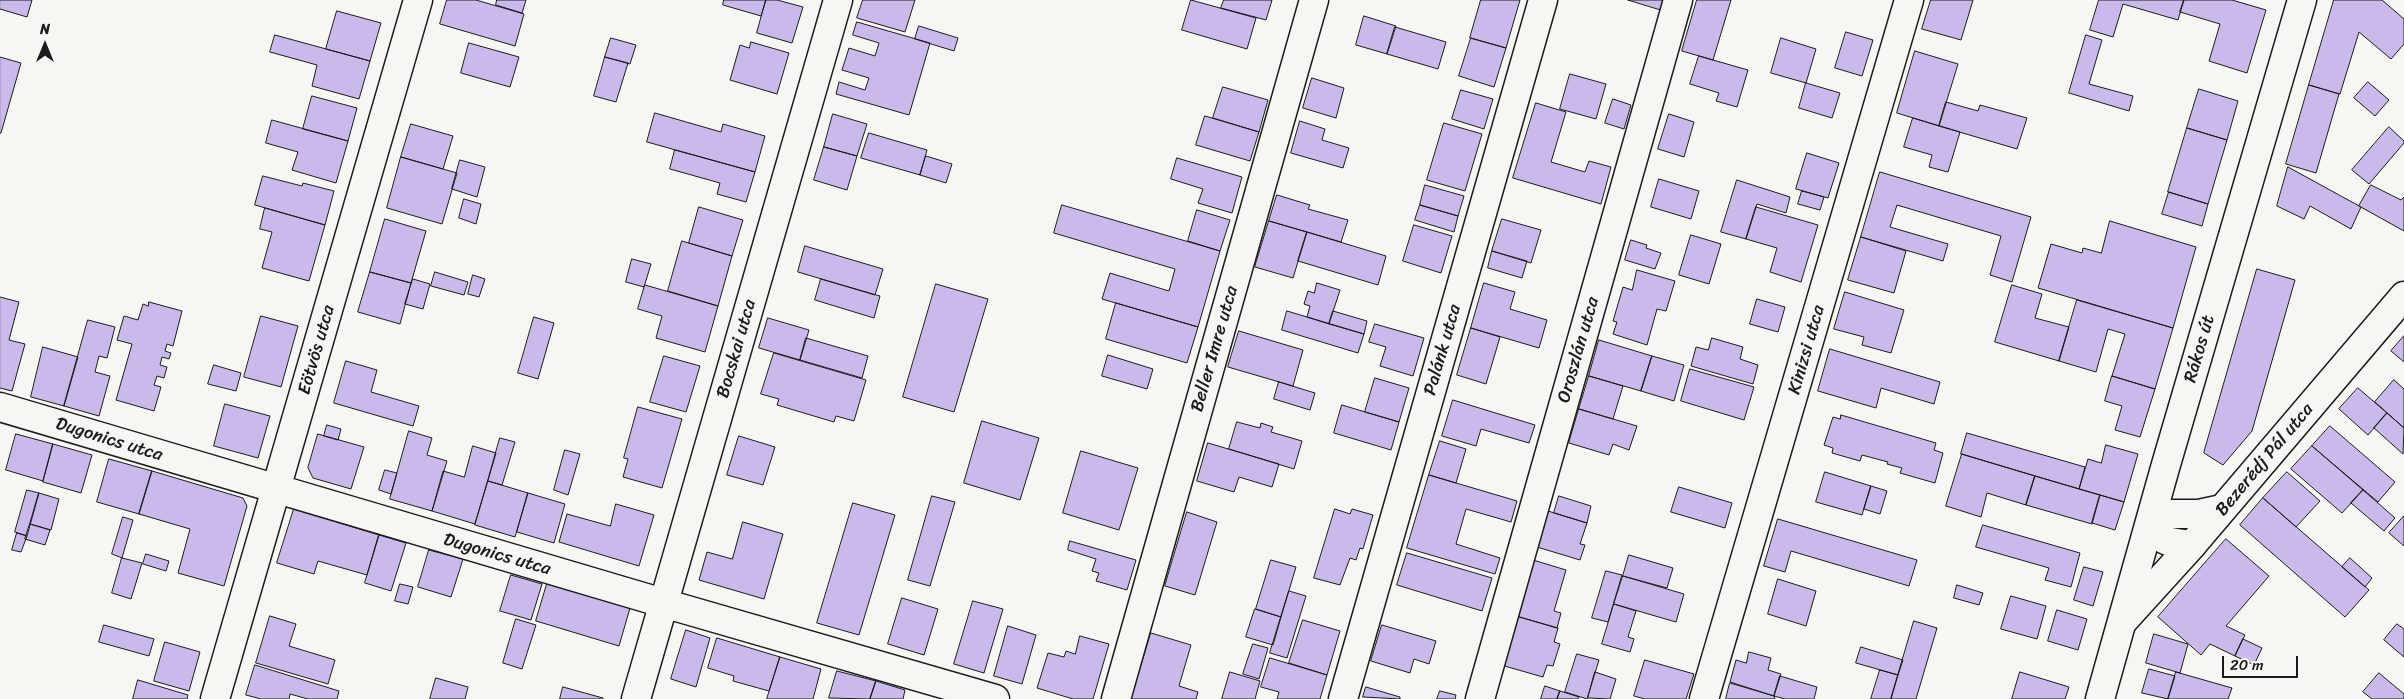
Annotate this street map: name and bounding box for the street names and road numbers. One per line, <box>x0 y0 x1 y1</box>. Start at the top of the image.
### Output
street label: Beller Imre utca <box>1187 284 1243 414</box>
street label: Oroszlán utca <box>1554 295 1604 405</box>
street label: Bocskai utca <box>713 297 761 401</box>
street label: Palánk utca <box>1420 302 1466 398</box>
street label: Eötvös utca <box>294 303 340 397</box>
street label: Kinizsi utca <box>1784 303 1830 397</box>
street label: Rákos út <box>2180 313 2220 385</box>
street label: Bezerédj Pál utca <box>2212 399 2318 521</box>
street label: Dugonics utca <box>53 413 165 467</box>
street label: Dugonics utca <box>441 529 553 581</box>

